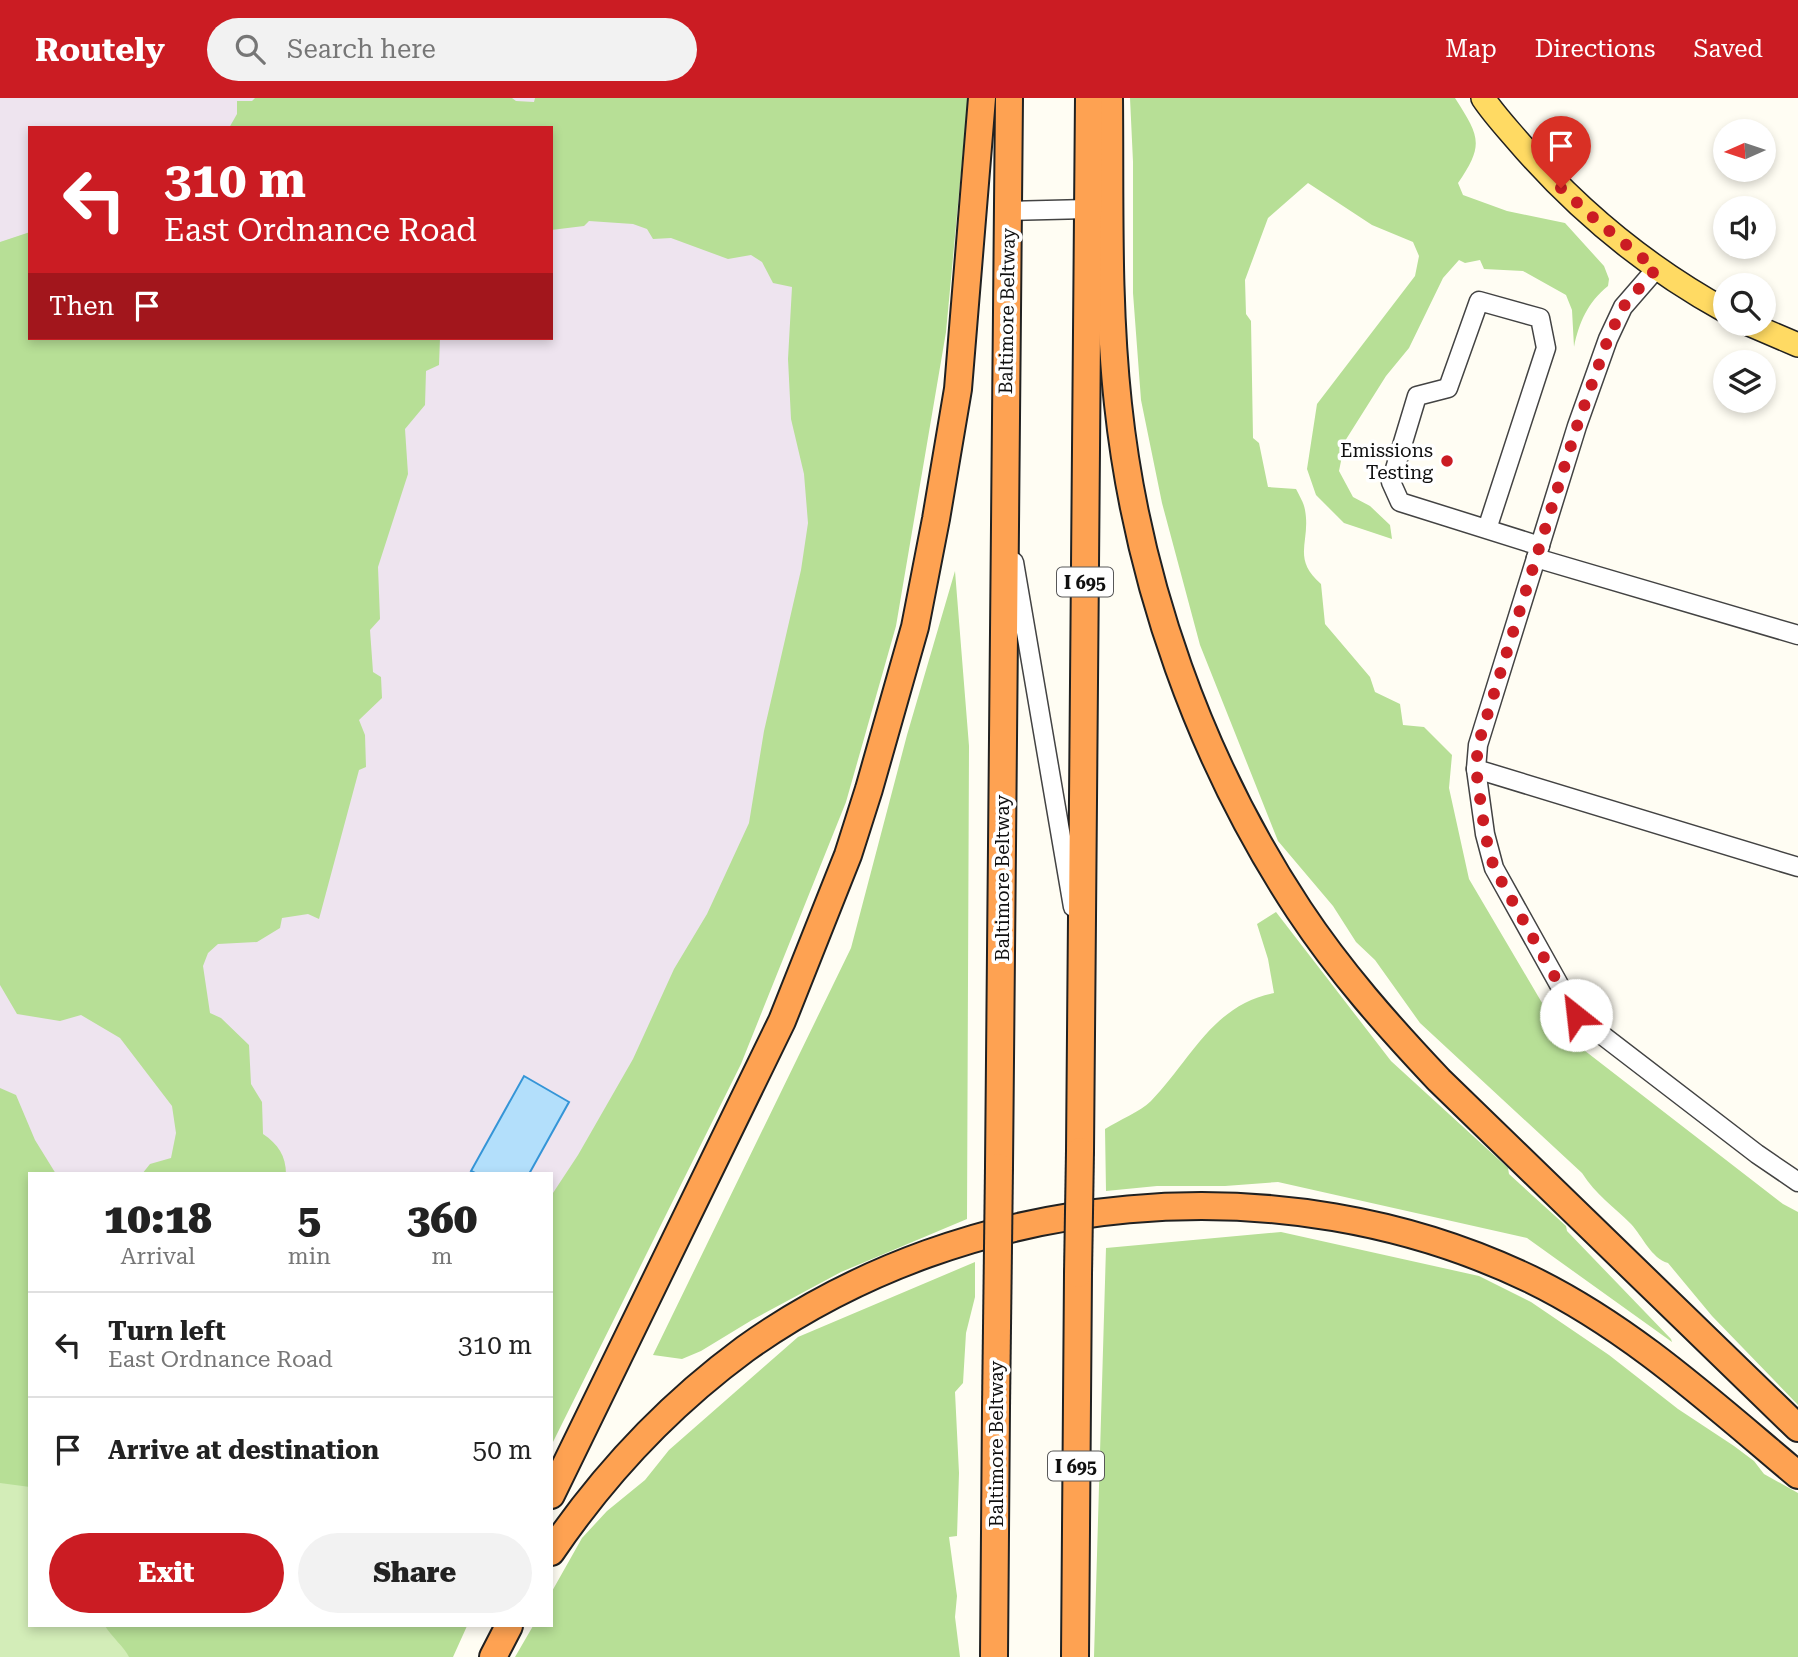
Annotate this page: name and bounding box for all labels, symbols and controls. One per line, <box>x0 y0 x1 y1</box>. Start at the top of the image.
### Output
search box <box>207 18 697 81</box>
text: Routely <box>35 30 165 69</box>
icon: search <box>231 30 269 68</box>
text: Search here <box>287 34 436 64</box>
text: Map <box>1445 35 1497 63</box>
text: Directions <box>1535 35 1655 63</box>
text: Saved <box>1693 35 1763 63</box>
pin <box>1531 116 1591 188</box>
north arrow <box>1713 119 1776 182</box>
map controls <box>1713 119 1776 413</box>
icon: arrive <box>1542 127 1580 165</box>
text: 310 m <box>164 152 306 209</box>
icon: left <box>49 154 140 245</box>
button: sound <box>1713 196 1776 259</box>
text: East Ordnance Road <box>164 211 477 249</box>
street label: Baltimore Beltway <box>994 227 1020 394</box>
button: search <box>1713 273 1776 336</box>
icon: arrive <box>128 287 166 325</box>
text: Then <box>49 291 114 321</box>
button: layers <box>1713 350 1776 413</box>
place label: Emissions Testing <box>1340 439 1433 484</box>
marker: Emissions Testing <box>1439 453 1455 469</box>
road number: I 695 <box>1057 568 1113 596</box>
street label: Baltimore Beltway <box>991 794 1014 961</box>
position arrow <box>1539 978 1613 1052</box>
text: 10:18 <box>104 1194 212 1243</box>
text: 5 <box>297 1194 321 1243</box>
text: 360 <box>407 1194 477 1243</box>
text: Arrival <box>120 1243 195 1270</box>
text: min <box>288 1243 331 1270</box>
text: m <box>431 1243 452 1270</box>
text: Turn left <box>108 1316 226 1346</box>
icon: left <box>49 1326 87 1364</box>
text: 310 m <box>458 1330 532 1360</box>
text: East Ordnance Road <box>108 1346 333 1373</box>
street label: Baltimore Beltway <box>985 1360 1008 1527</box>
icon: arrive <box>49 1431 87 1469</box>
text: Arrive at destination <box>108 1435 379 1465</box>
text: 50 m <box>473 1435 532 1465</box>
road number: I 695 <box>1048 1451 1104 1480</box>
button: Exit <box>49 1533 284 1613</box>
button: Share <box>298 1533 532 1613</box>

